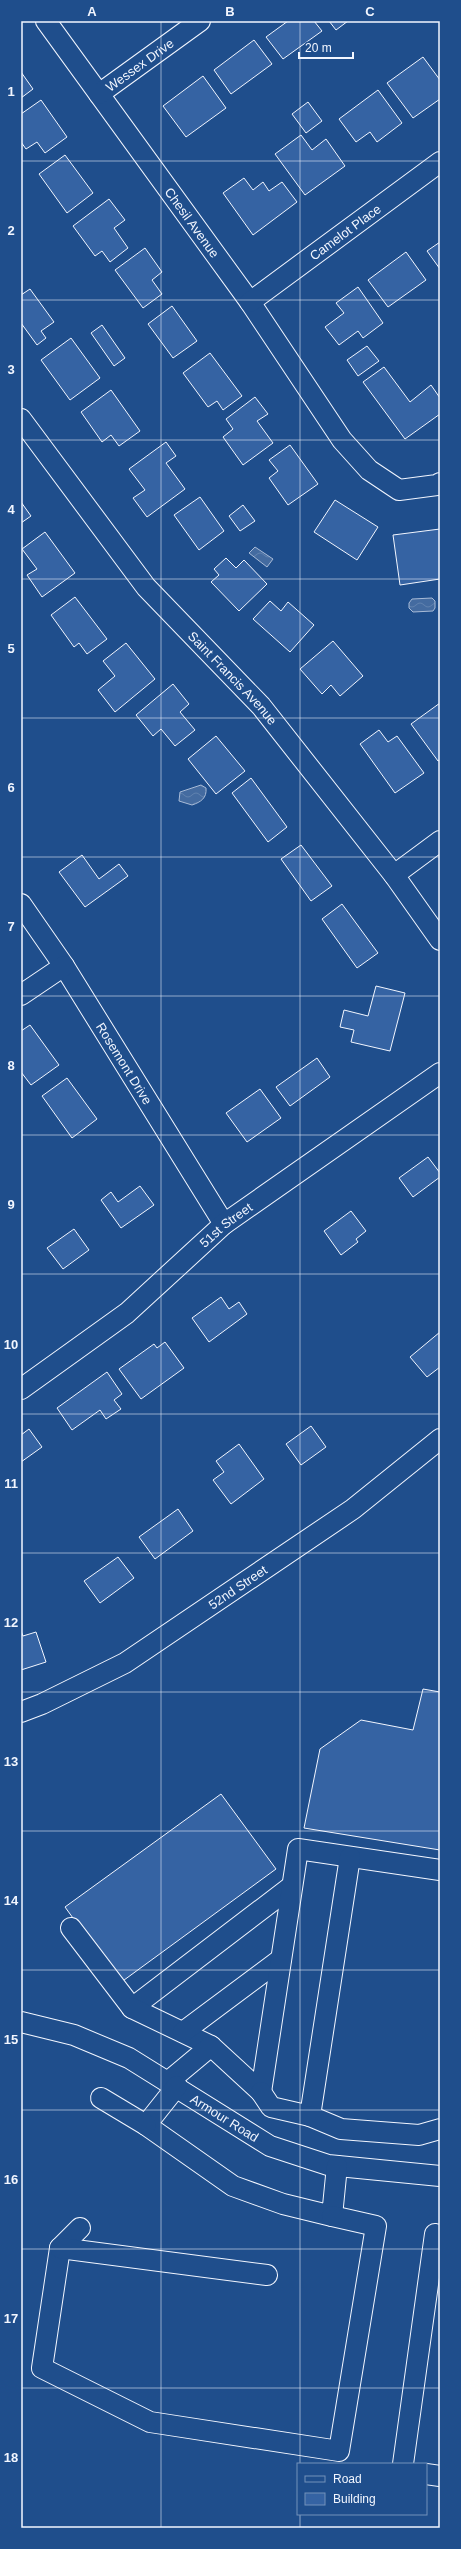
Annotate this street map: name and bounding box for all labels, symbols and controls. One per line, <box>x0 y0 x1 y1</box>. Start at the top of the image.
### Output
text: A <box>87 4 97 19</box>
text: B <box>225 4 235 19</box>
text: C <box>365 4 375 19</box>
scale bar <box>299 34 353 60</box>
street label: Wessex Drive <box>103 35 176 94</box>
text: 20 m <box>305 41 332 55</box>
text: 1 <box>7 84 15 99</box>
street label: Chesil Avenue <box>162 185 223 260</box>
street label: Camelot Place <box>306 201 384 263</box>
text: 2 <box>7 223 15 238</box>
text: 3 <box>7 362 15 377</box>
text: 4 <box>7 502 15 517</box>
street label: Saint Francis Avenue <box>185 628 280 728</box>
text: 5 <box>7 641 15 656</box>
text: 6 <box>7 780 15 795</box>
text: 7 <box>7 919 15 934</box>
street label: Rosemont Drive <box>93 1020 155 1107</box>
text: 8 <box>7 1058 15 1073</box>
text: 9 <box>7 1197 15 1212</box>
street label: 51st Street <box>196 1199 255 1250</box>
text: 10 <box>4 1337 18 1352</box>
text: 11 <box>4 1476 18 1491</box>
street label: 52nd Street <box>206 1562 270 1612</box>
text: 12 <box>4 1615 18 1630</box>
text: 13 <box>4 1754 18 1769</box>
text: 14 <box>4 1893 19 1908</box>
text: 15 <box>4 2032 18 2047</box>
street label: Armour Road <box>188 2091 262 2145</box>
text: 16 <box>4 2172 18 2187</box>
text: 17 <box>4 2311 18 2326</box>
text: 18 <box>4 2450 18 2465</box>
legend <box>297 2463 427 2515</box>
text: Road <box>333 2472 362 2486</box>
text: Building <box>333 2492 376 2506</box>

